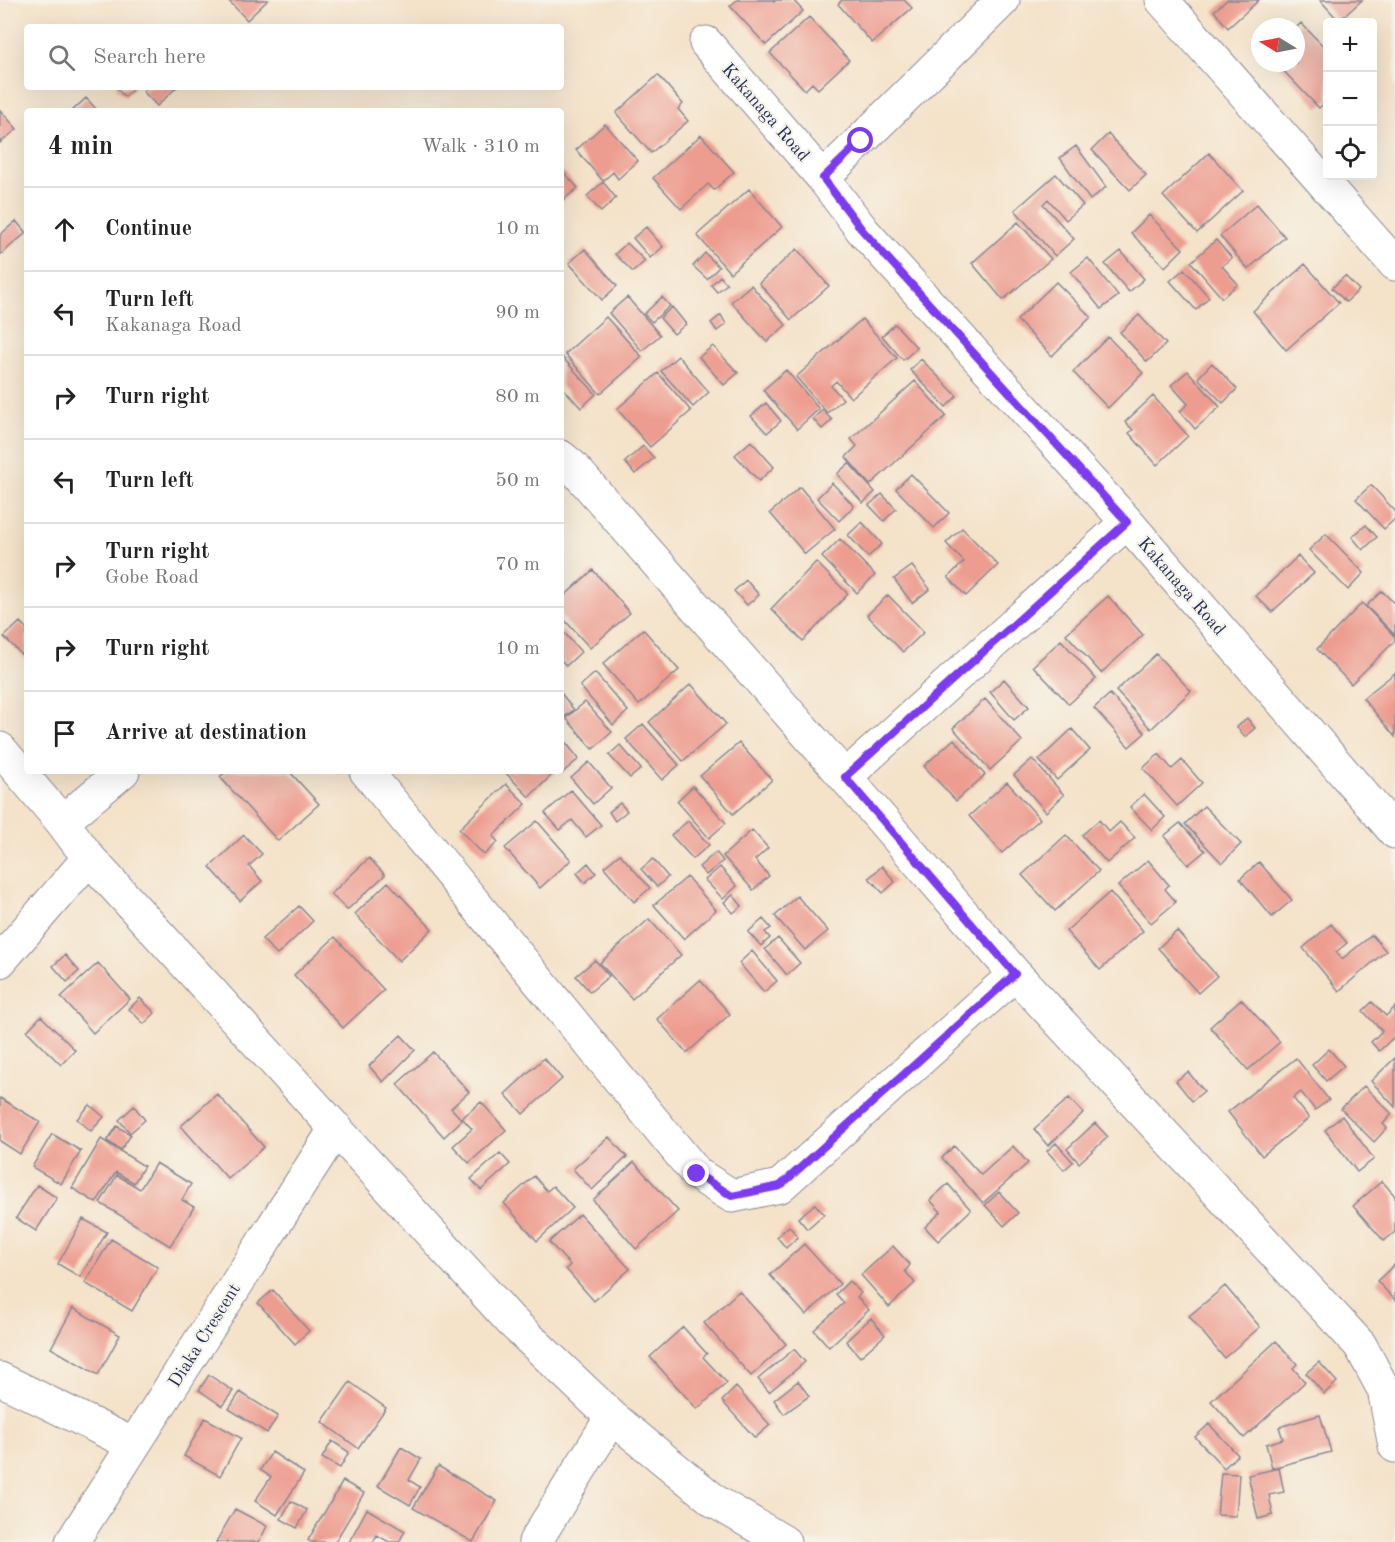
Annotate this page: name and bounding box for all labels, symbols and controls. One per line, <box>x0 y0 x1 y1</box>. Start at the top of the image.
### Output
north arrow <box>1251 18 1305 72</box>
map controls <box>1323 18 1377 180</box>
button: + <box>1323 18 1377 72</box>
search box <box>24 24 564 90</box>
icon: search <box>45 41 78 74</box>
text: Search here <box>93 46 206 68</box>
street label: Kakanaga Road <box>718 60 812 165</box>
button: − <box>1323 72 1377 126</box>
button: locate <box>1323 126 1377 180</box>
route start <box>847 127 873 153</box>
text: 4 min <box>48 134 113 160</box>
text: Walk · 310 m <box>421 137 540 157</box>
icon: ahead <box>48 213 81 246</box>
text: Continue <box>105 218 192 240</box>
text: 10 m <box>495 219 540 239</box>
text: Turn left <box>105 289 194 311</box>
icon: left <box>48 297 81 330</box>
text: 90 m <box>495 303 540 323</box>
text: Kakanaga Road <box>105 316 242 336</box>
icon: right <box>48 381 81 414</box>
text: Turn right <box>105 386 209 408</box>
text: 80 m <box>495 387 540 407</box>
icon: left <box>48 465 81 498</box>
text: Turn left <box>105 470 194 492</box>
text: 50 m <box>495 471 540 491</box>
street label: Kakanaga Road <box>1134 534 1228 639</box>
text: Turn right <box>105 541 209 563</box>
icon: right <box>48 549 81 582</box>
text: 70 m <box>495 555 540 575</box>
text: Gobe Road <box>105 568 199 588</box>
icon: right <box>48 633 81 666</box>
text: Turn right <box>105 638 209 660</box>
text: 10 m <box>495 639 540 659</box>
icon: arrive <box>48 717 81 750</box>
text: Arrive at destination <box>105 722 307 744</box>
route end <box>683 1160 709 1186</box>
street label: Diaka Crescent <box>166 1280 244 1391</box>

